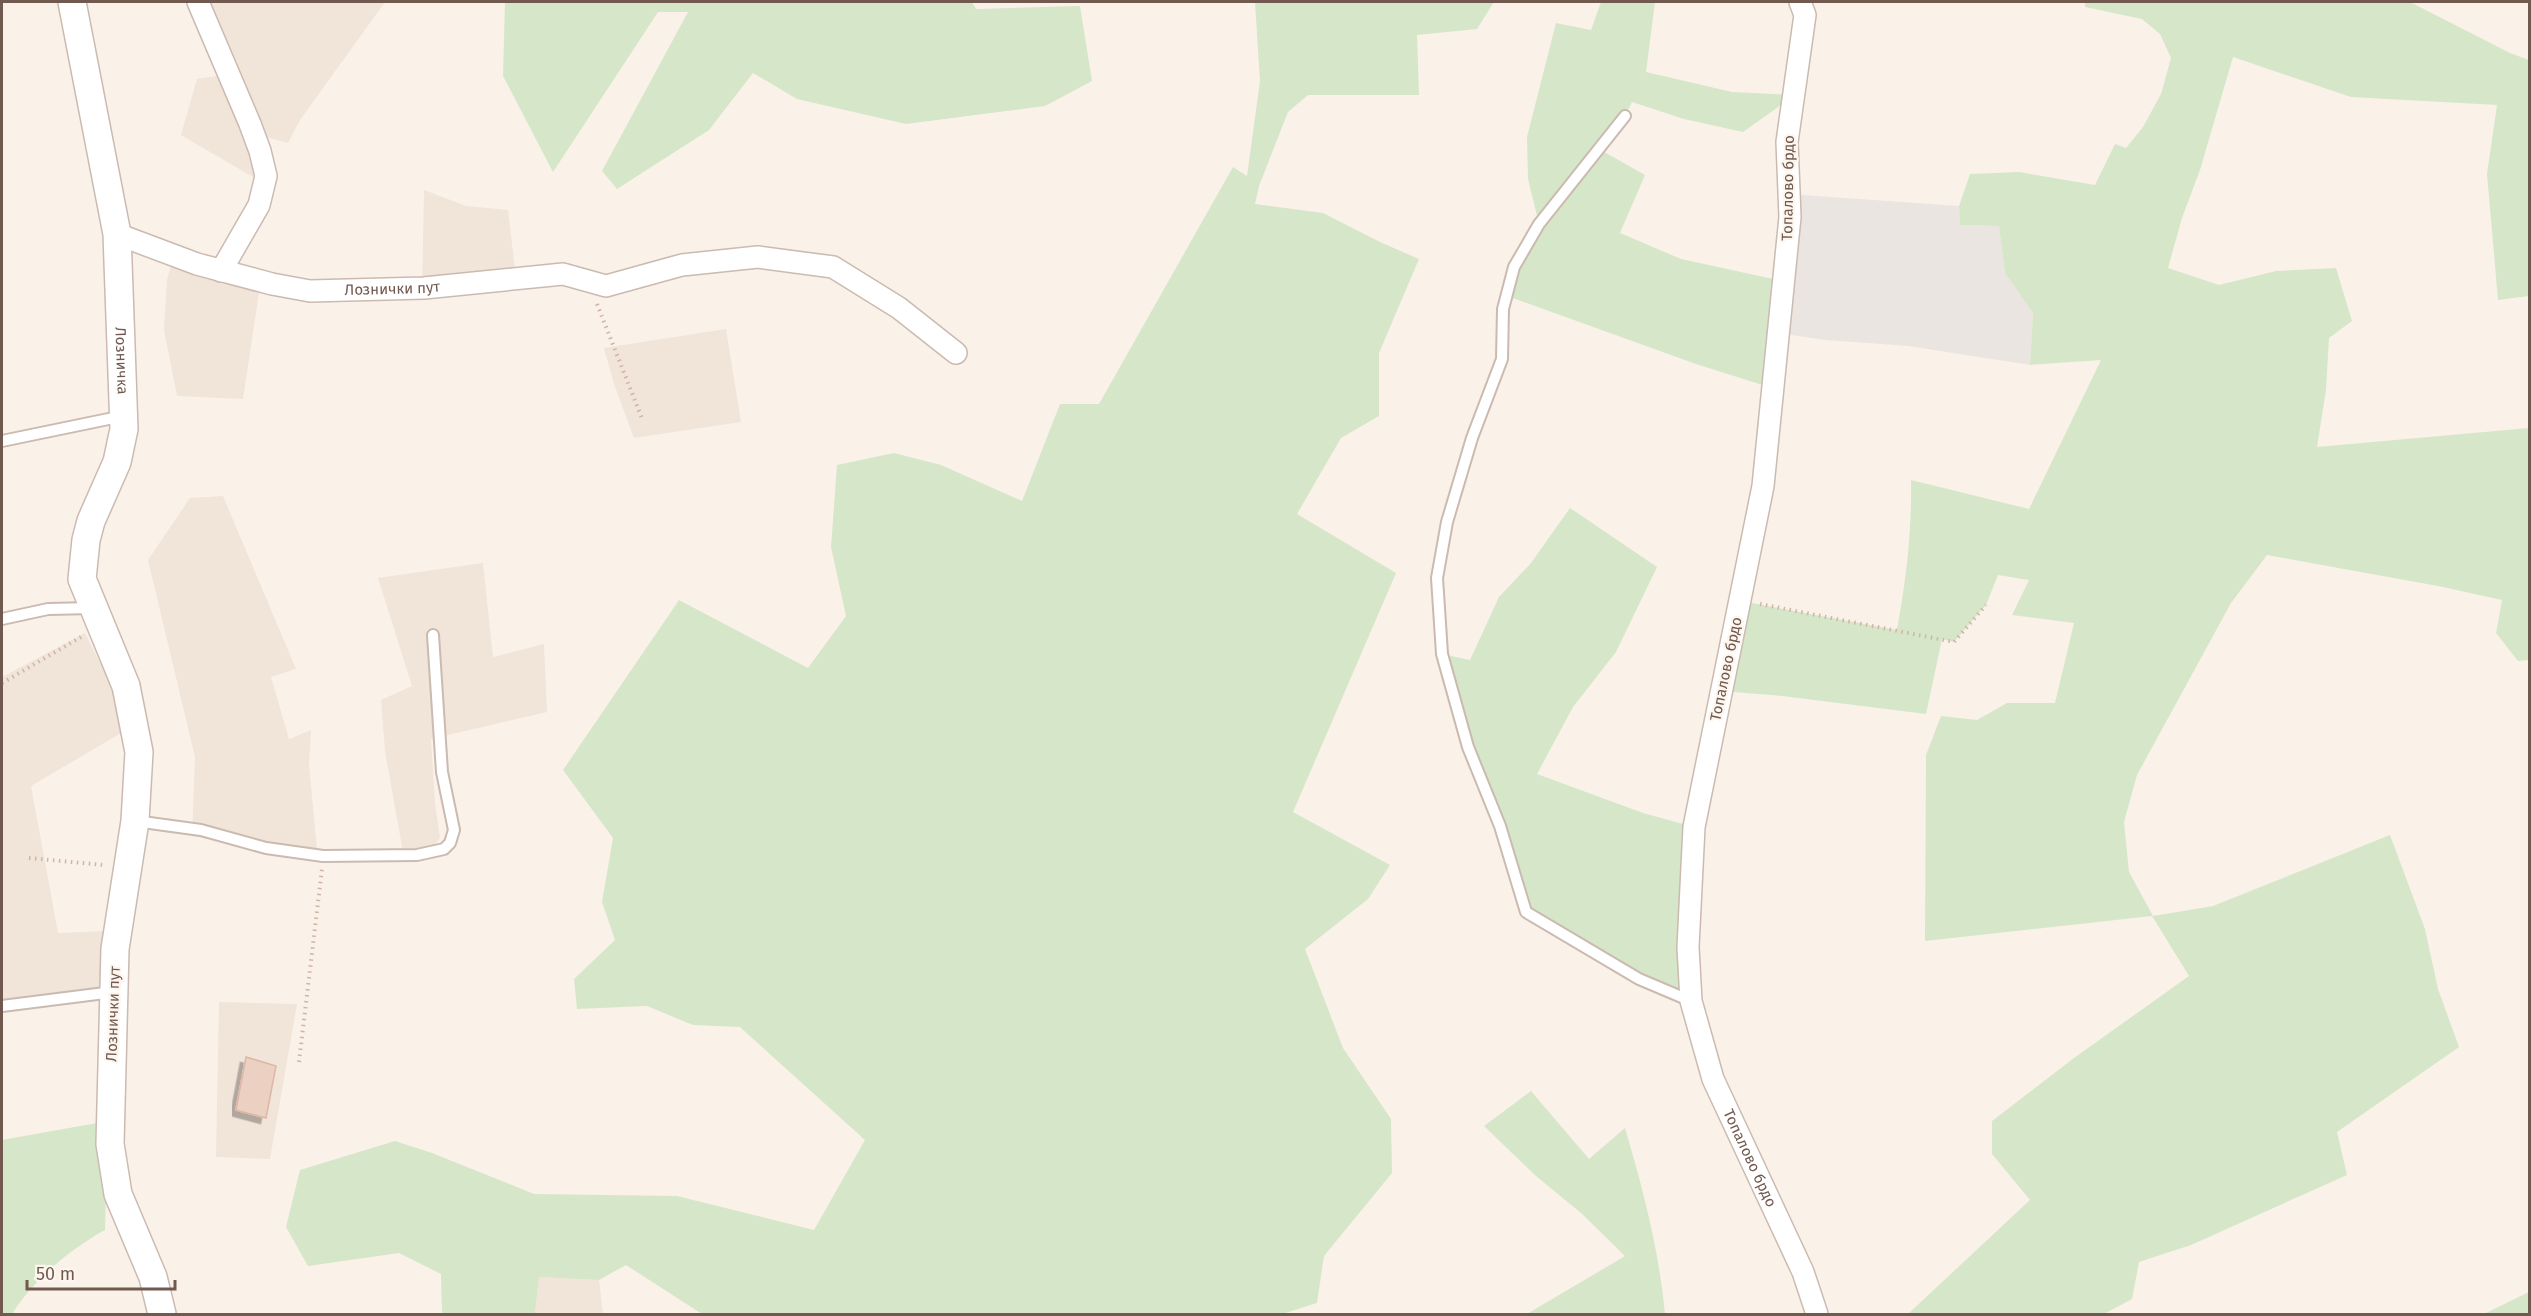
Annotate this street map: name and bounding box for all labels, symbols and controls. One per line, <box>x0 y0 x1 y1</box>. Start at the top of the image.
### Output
street label: Топалово брдо <box>1778 135 1798 241</box>
street label: Лознички пут <box>344 277 441 299</box>
street label: Лозничка <box>111 326 132 395</box>
street label: Топалово брдо <box>1706 615 1746 723</box>
street label: Лознички пут <box>102 966 124 1062</box>
street label: Топалово брдо <box>1719 1106 1780 1210</box>
scale bar <box>27 1253 176 1291</box>
text: 50 m <box>36 1263 75 1285</box>

